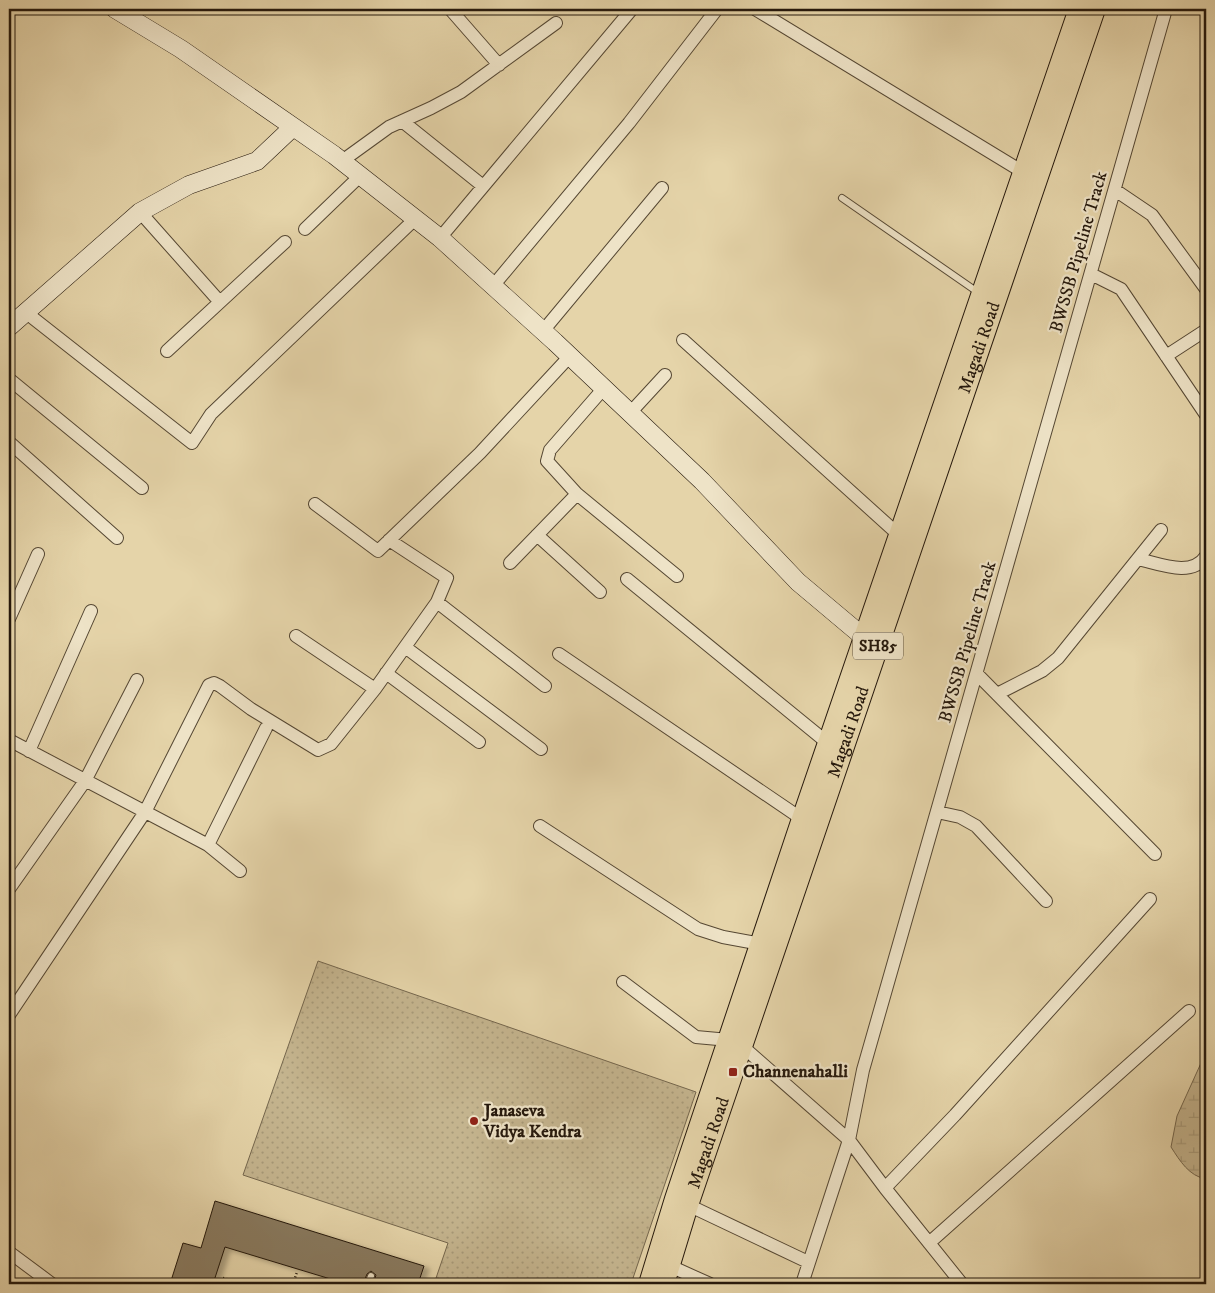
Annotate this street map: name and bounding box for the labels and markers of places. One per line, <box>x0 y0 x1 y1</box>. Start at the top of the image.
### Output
place label: Channenahalli <box>743 1061 848 1083</box>
marker: Channenahalli <box>727 1066 739 1078</box>
place label: Janaseva Vidya Kendra <box>482 1100 582 1143</box>
marker: Janaseva Vidya Kendra <box>468 1115 480 1127</box>

